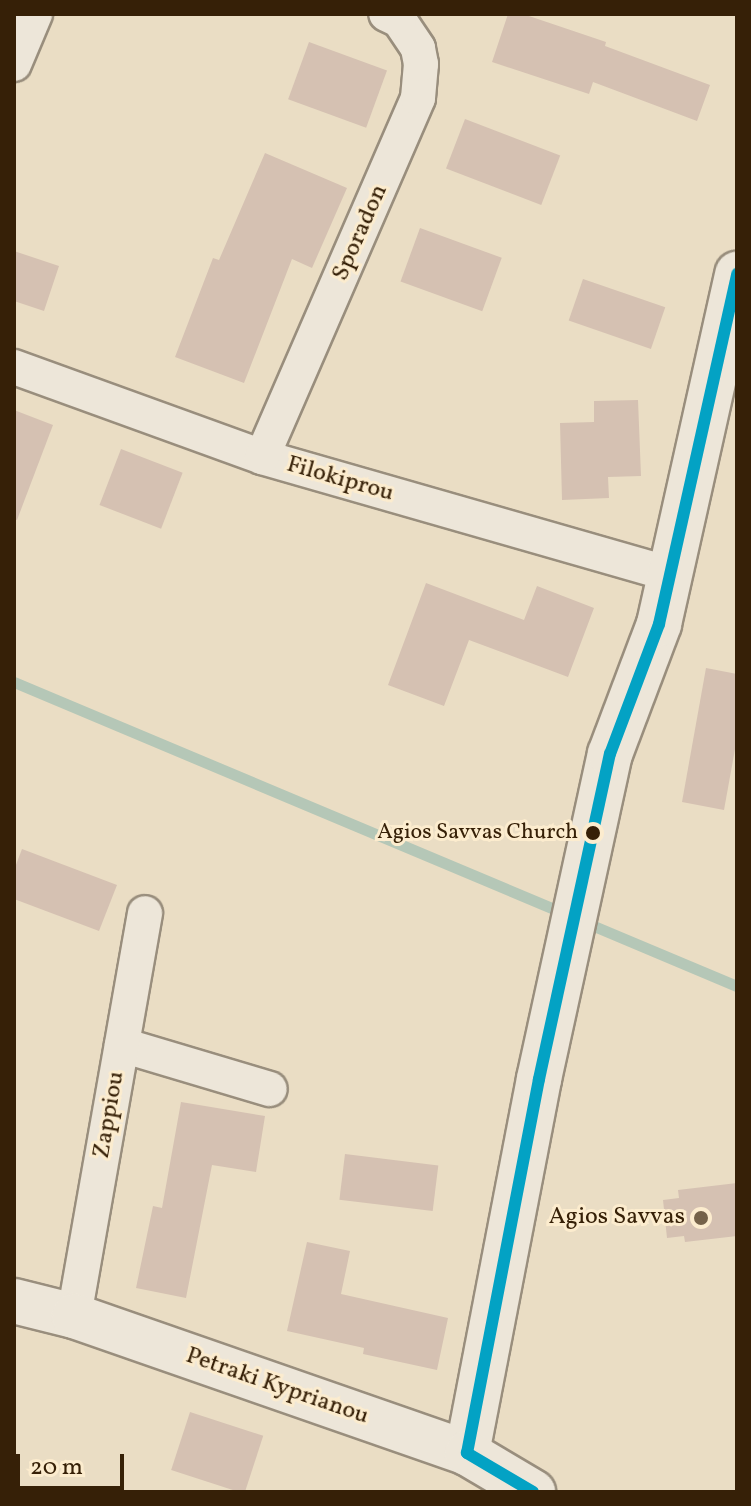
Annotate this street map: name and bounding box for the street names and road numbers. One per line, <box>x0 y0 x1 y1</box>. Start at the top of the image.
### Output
street label: Sporadon <box>327 180 395 286</box>
street label: Filokiprou <box>283 451 397 509</box>
street label: Zappiou <box>88 1069 132 1161</box>
street label: Petraki Kyprianou <box>182 1342 372 1432</box>

